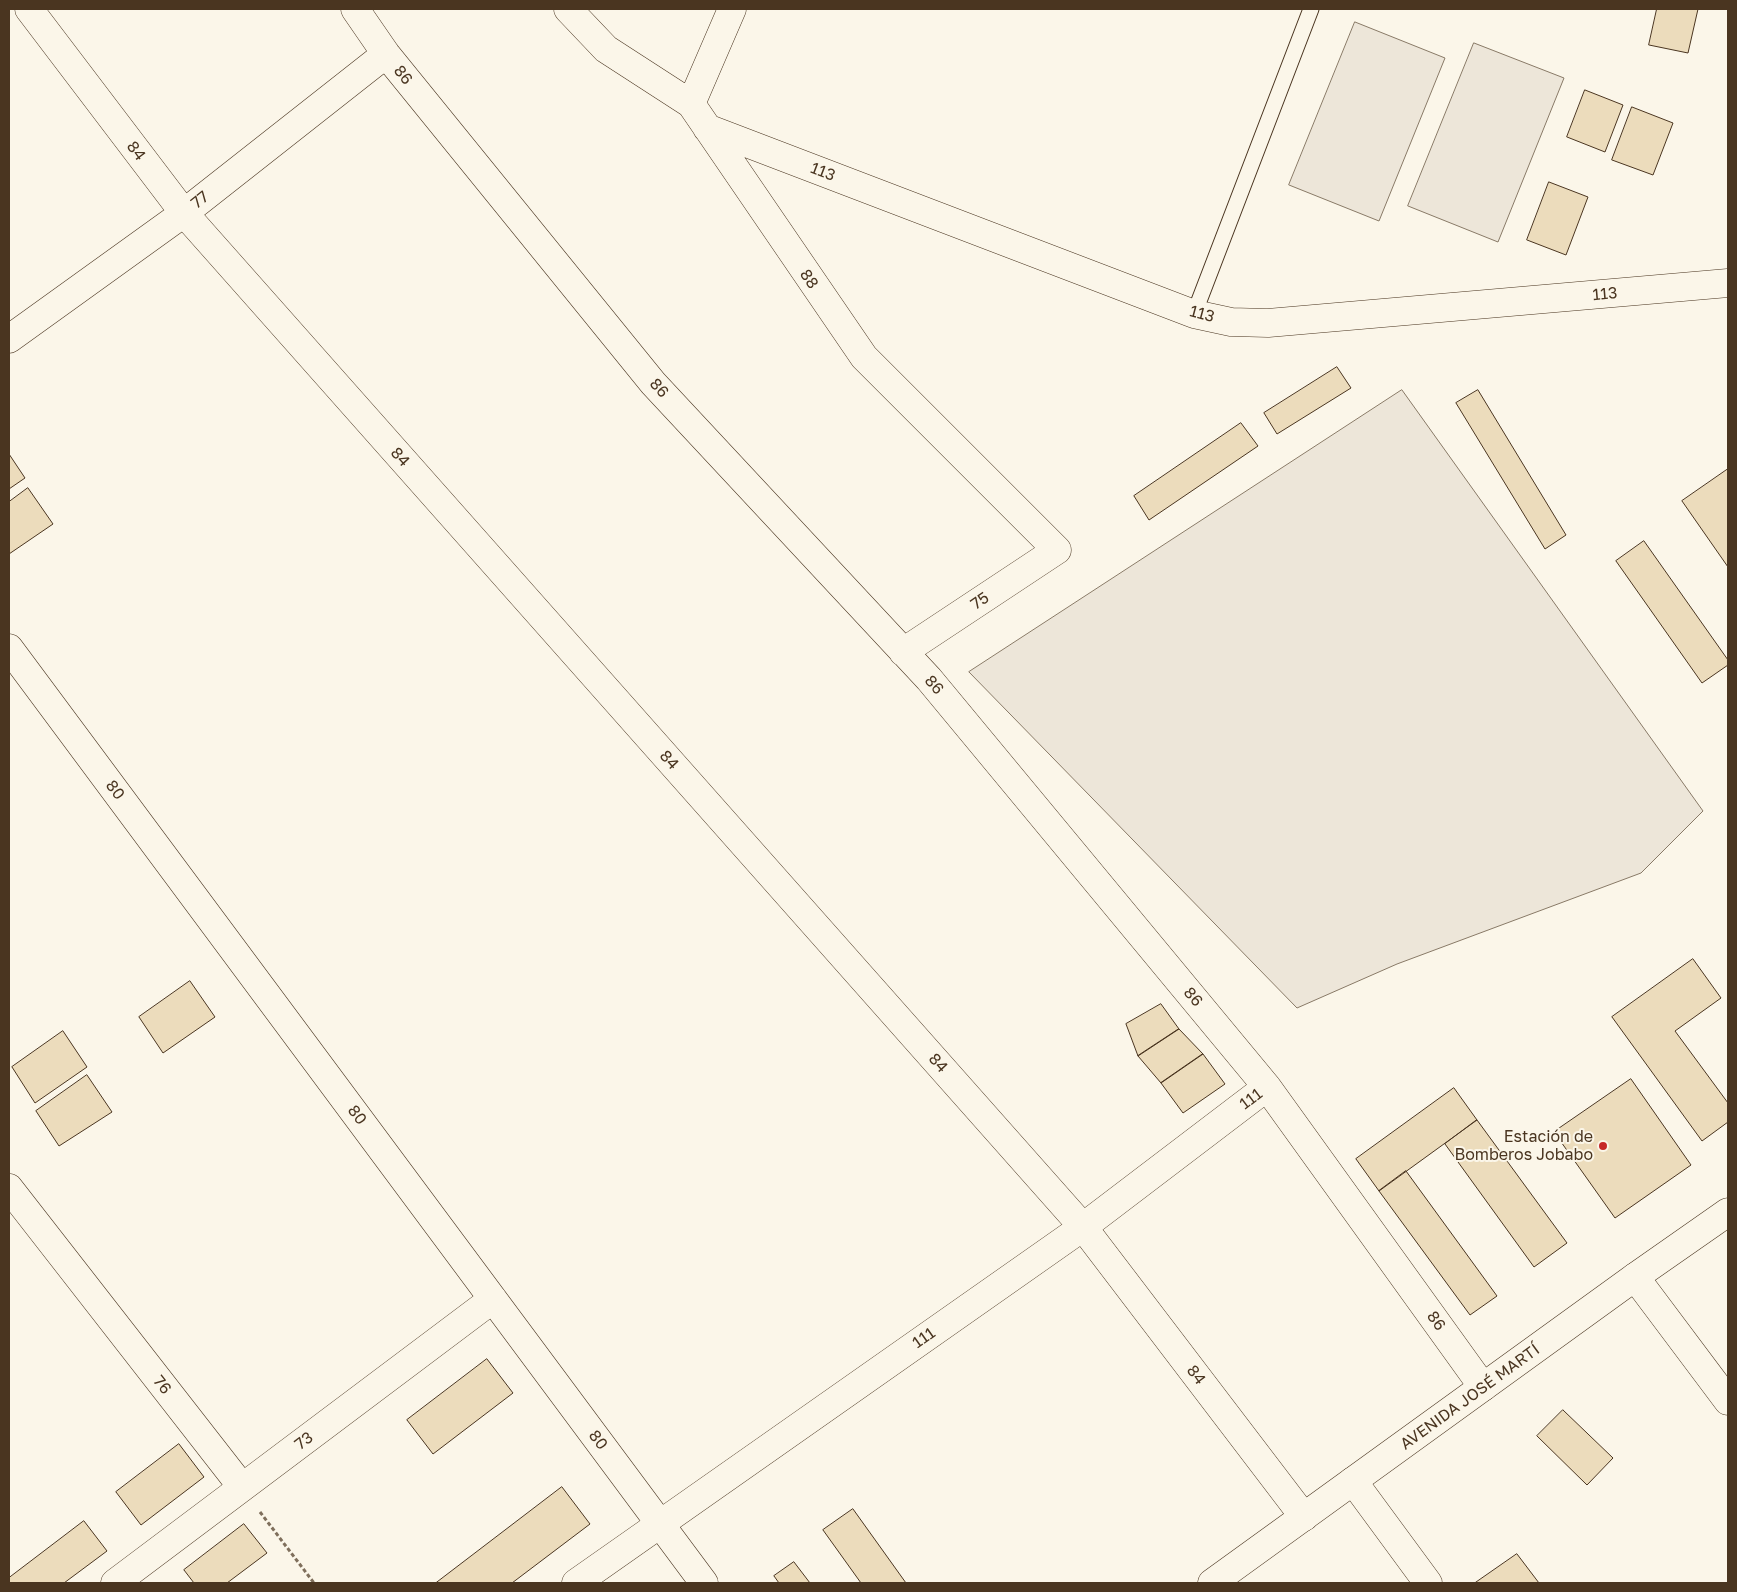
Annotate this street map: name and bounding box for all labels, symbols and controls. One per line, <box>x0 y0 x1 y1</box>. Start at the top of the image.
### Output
street label: 86 <box>389 61 417 89</box>
street label: 84 <box>122 137 150 165</box>
street label: 113 <box>808 159 838 185</box>
street label: 77 <box>187 187 213 213</box>
street label: 88 <box>796 265 822 293</box>
street label: 113 <box>1592 283 1618 305</box>
street label: 113 <box>1187 302 1217 326</box>
street label: 86 <box>645 374 673 402</box>
street label: 84 <box>386 443 414 471</box>
street label: 75 <box>967 588 993 614</box>
street label: 86 <box>920 671 948 699</box>
street label: 84 <box>655 746 683 774</box>
street label: 80 <box>101 776 129 804</box>
street label: 86 <box>1179 983 1207 1011</box>
street label: 84 <box>924 1049 952 1077</box>
street label: 111 <box>1236 1084 1266 1114</box>
street label: 80 <box>343 1101 371 1129</box>
place label: Estación de Bomberos Jobabo <box>1454 1127 1593 1165</box>
marker: Estación de Bomberos Jobabo <box>1597 1140 1609 1152</box>
street label: 86 <box>1423 1307 1449 1335</box>
street label: 111 <box>909 1323 939 1353</box>
street label: AVENIDA JOSÉ MARTÍ <box>1397 1340 1543 1454</box>
street label: 84 <box>1182 1361 1210 1389</box>
street label: 76 <box>149 1372 175 1398</box>
street label: 80 <box>584 1426 612 1454</box>
street label: 73 <box>291 1428 317 1454</box>

